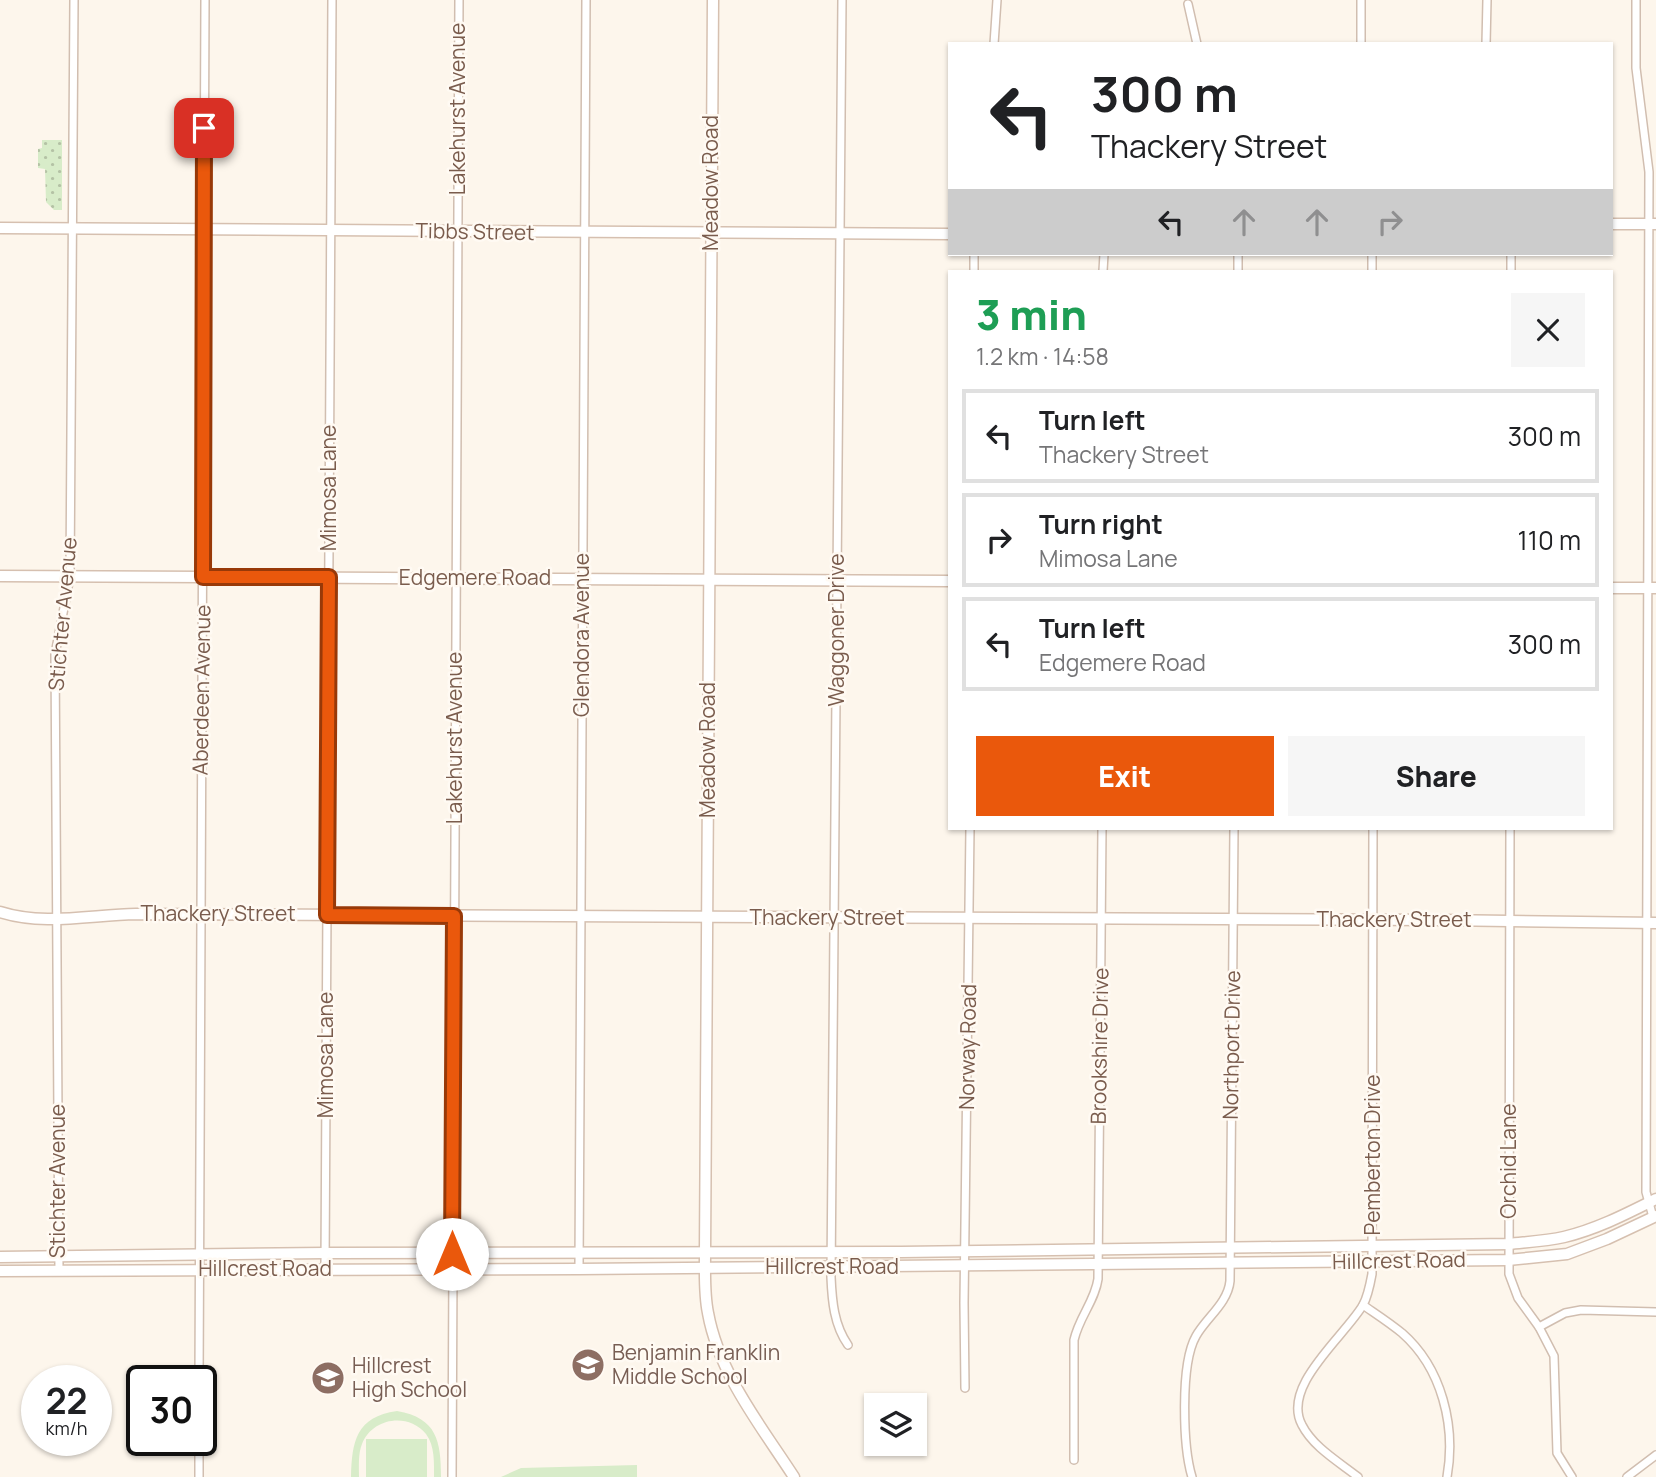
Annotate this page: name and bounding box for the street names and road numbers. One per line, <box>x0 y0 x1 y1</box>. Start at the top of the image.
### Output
street label: Lakehurst Avenue <box>443 23 471 195</box>
street label: Meadow Road <box>696 115 724 251</box>
street label: Tibbs Street <box>415 216 535 246</box>
street label: Mimosa Lane <box>314 425 342 551</box>
street label: Stichter Avenue <box>41 536 83 692</box>
street label: Glendora Avenue <box>567 553 595 717</box>
street label: Waggoner Drive <box>822 553 850 707</box>
street label: Edgemere Road <box>399 563 551 591</box>
street label: Aberdeen Avenue <box>186 604 216 776</box>
street label: Lakehurst Avenue <box>440 652 468 824</box>
street label: Meadow Road <box>693 682 721 818</box>
street label: Thackery Street <box>140 899 296 927</box>
street label: Thackery Street <box>749 903 905 931</box>
street label: Thackery Street <box>1316 905 1472 933</box>
street label: Brookshire Drive <box>1084 967 1114 1125</box>
street label: Northport Drive <box>1216 970 1246 1120</box>
street label: Norway Road <box>952 984 982 1110</box>
street label: Mimosa Lane <box>311 992 339 1118</box>
street label: Pemberton Drive <box>1358 1075 1386 1235</box>
street label: Orchid Lane <box>1494 1103 1522 1219</box>
street label: Stichter Avenue <box>43 1104 71 1258</box>
street label: Hillcrest Road <box>1332 1245 1466 1275</box>
street label: Hillcrest Road <box>765 1252 899 1280</box>
street label: Hillcrest Road <box>198 1254 332 1282</box>

